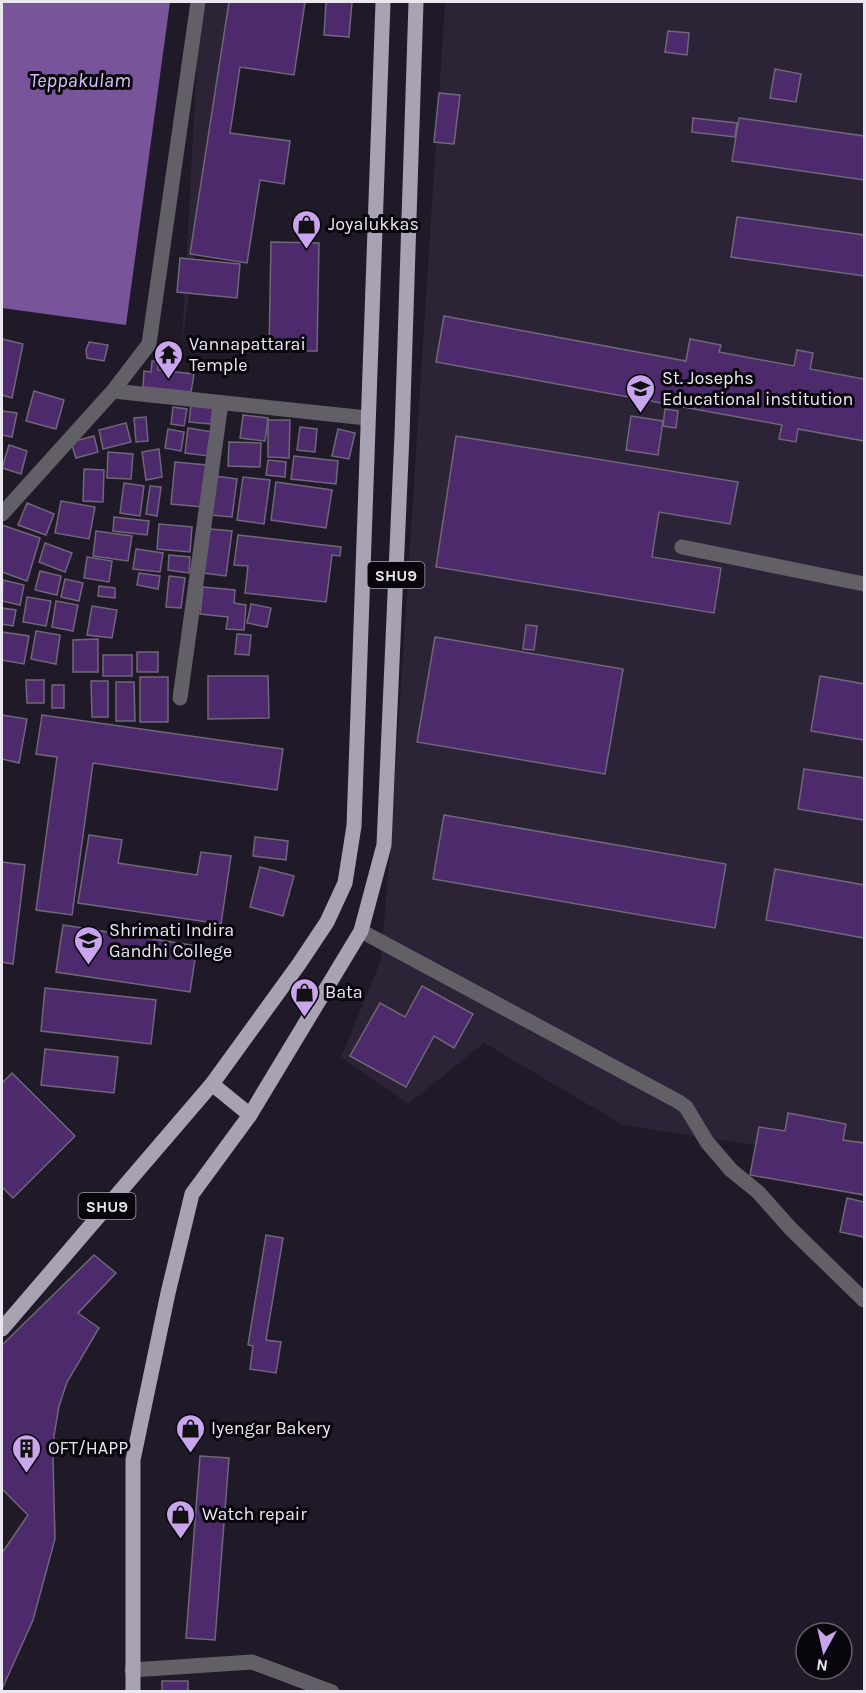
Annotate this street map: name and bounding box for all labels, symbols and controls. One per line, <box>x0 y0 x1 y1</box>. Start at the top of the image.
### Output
water label: Teppakulam <box>29 69 131 92</box>
shop icon: Joyalukkas <box>291 208 323 250</box>
place label: Joyalukkas <box>328 213 419 235</box>
place label: Vannapattarai Temple <box>189 333 306 376</box>
temple icon: Vannapattarai Temple <box>152 338 184 380</box>
place label: St. Josephs Educational institution <box>662 367 853 410</box>
school or university icon: St. Josephs Educational institution <box>625 372 657 414</box>
road number: SHU9 <box>368 562 424 588</box>
place label: Shrimati Indira Gandhi College <box>109 919 234 962</box>
school or university icon: Shrimati Indira Gandhi College <box>72 924 104 966</box>
shop icon: Bata <box>288 976 320 1018</box>
place label: Bata <box>325 981 363 1003</box>
road number: SHU9 <box>78 1193 136 1219</box>
shop icon: Iyengar Bakery <box>174 1412 206 1454</box>
place label: Iyengar Bakery <box>211 1417 331 1439</box>
building icon: OFT/HAPP <box>11 1432 43 1474</box>
place label: OFT/HAPP <box>48 1437 128 1459</box>
shop icon: Watch repair <box>165 1498 197 1540</box>
place label: Watch repair <box>202 1503 307 1525</box>
north arrow <box>794 1621 854 1681</box>
text: N <box>815 1655 829 1676</box>

